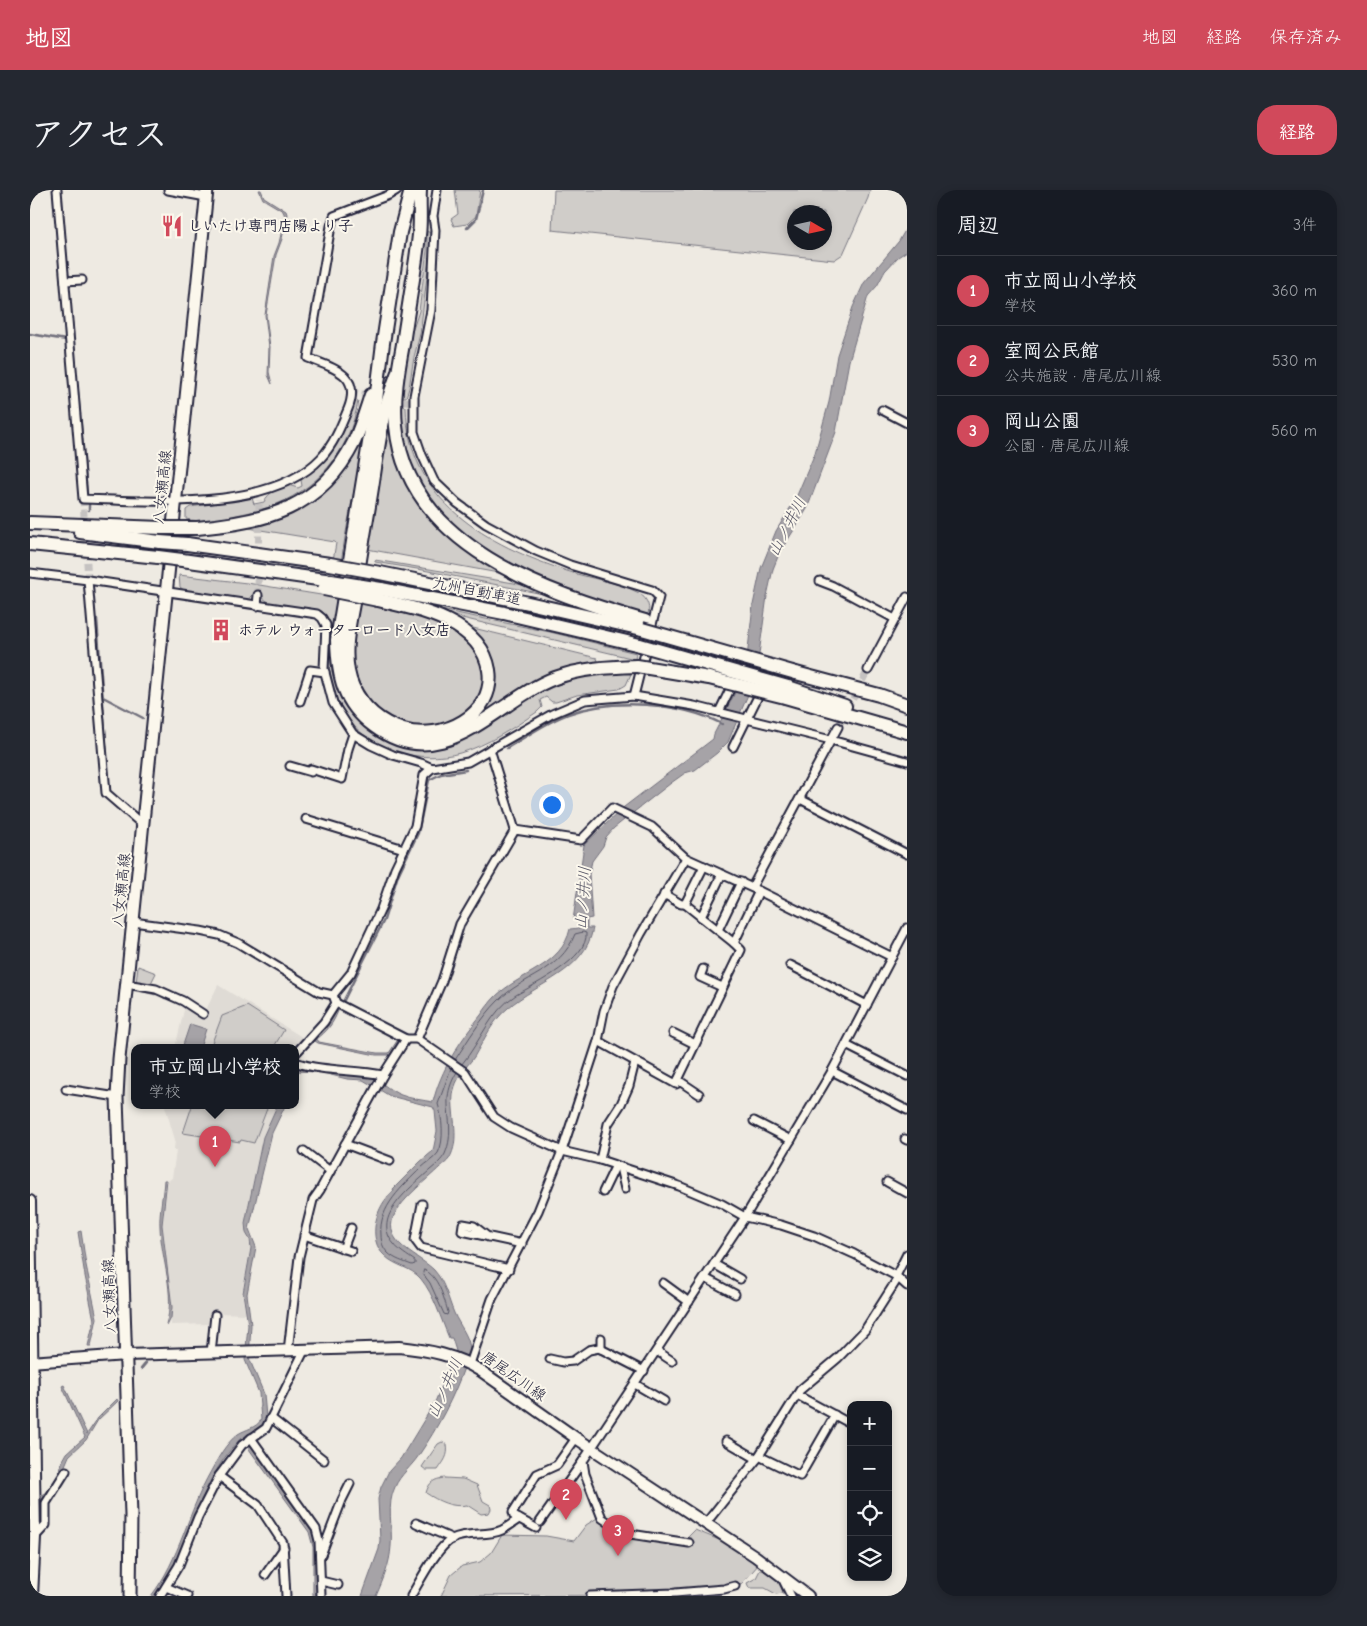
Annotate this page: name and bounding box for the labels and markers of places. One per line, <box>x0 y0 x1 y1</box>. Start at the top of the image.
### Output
restaurant icon: しいたけ専門店陽より子 <box>159 213 185 239</box>
place label: しいたけ専門店陽より子 <box>188 217 353 235</box>
building icon: ホテル ウォーターロード八女店 <box>208 617 234 643</box>
place label: ホテル ウォーターロード八女店 <box>238 621 451 639</box>
pin: 1 <box>199 1126 231 1167</box>
pin: 2 <box>550 1479 582 1520</box>
pin: 3 <box>602 1515 634 1556</box>

